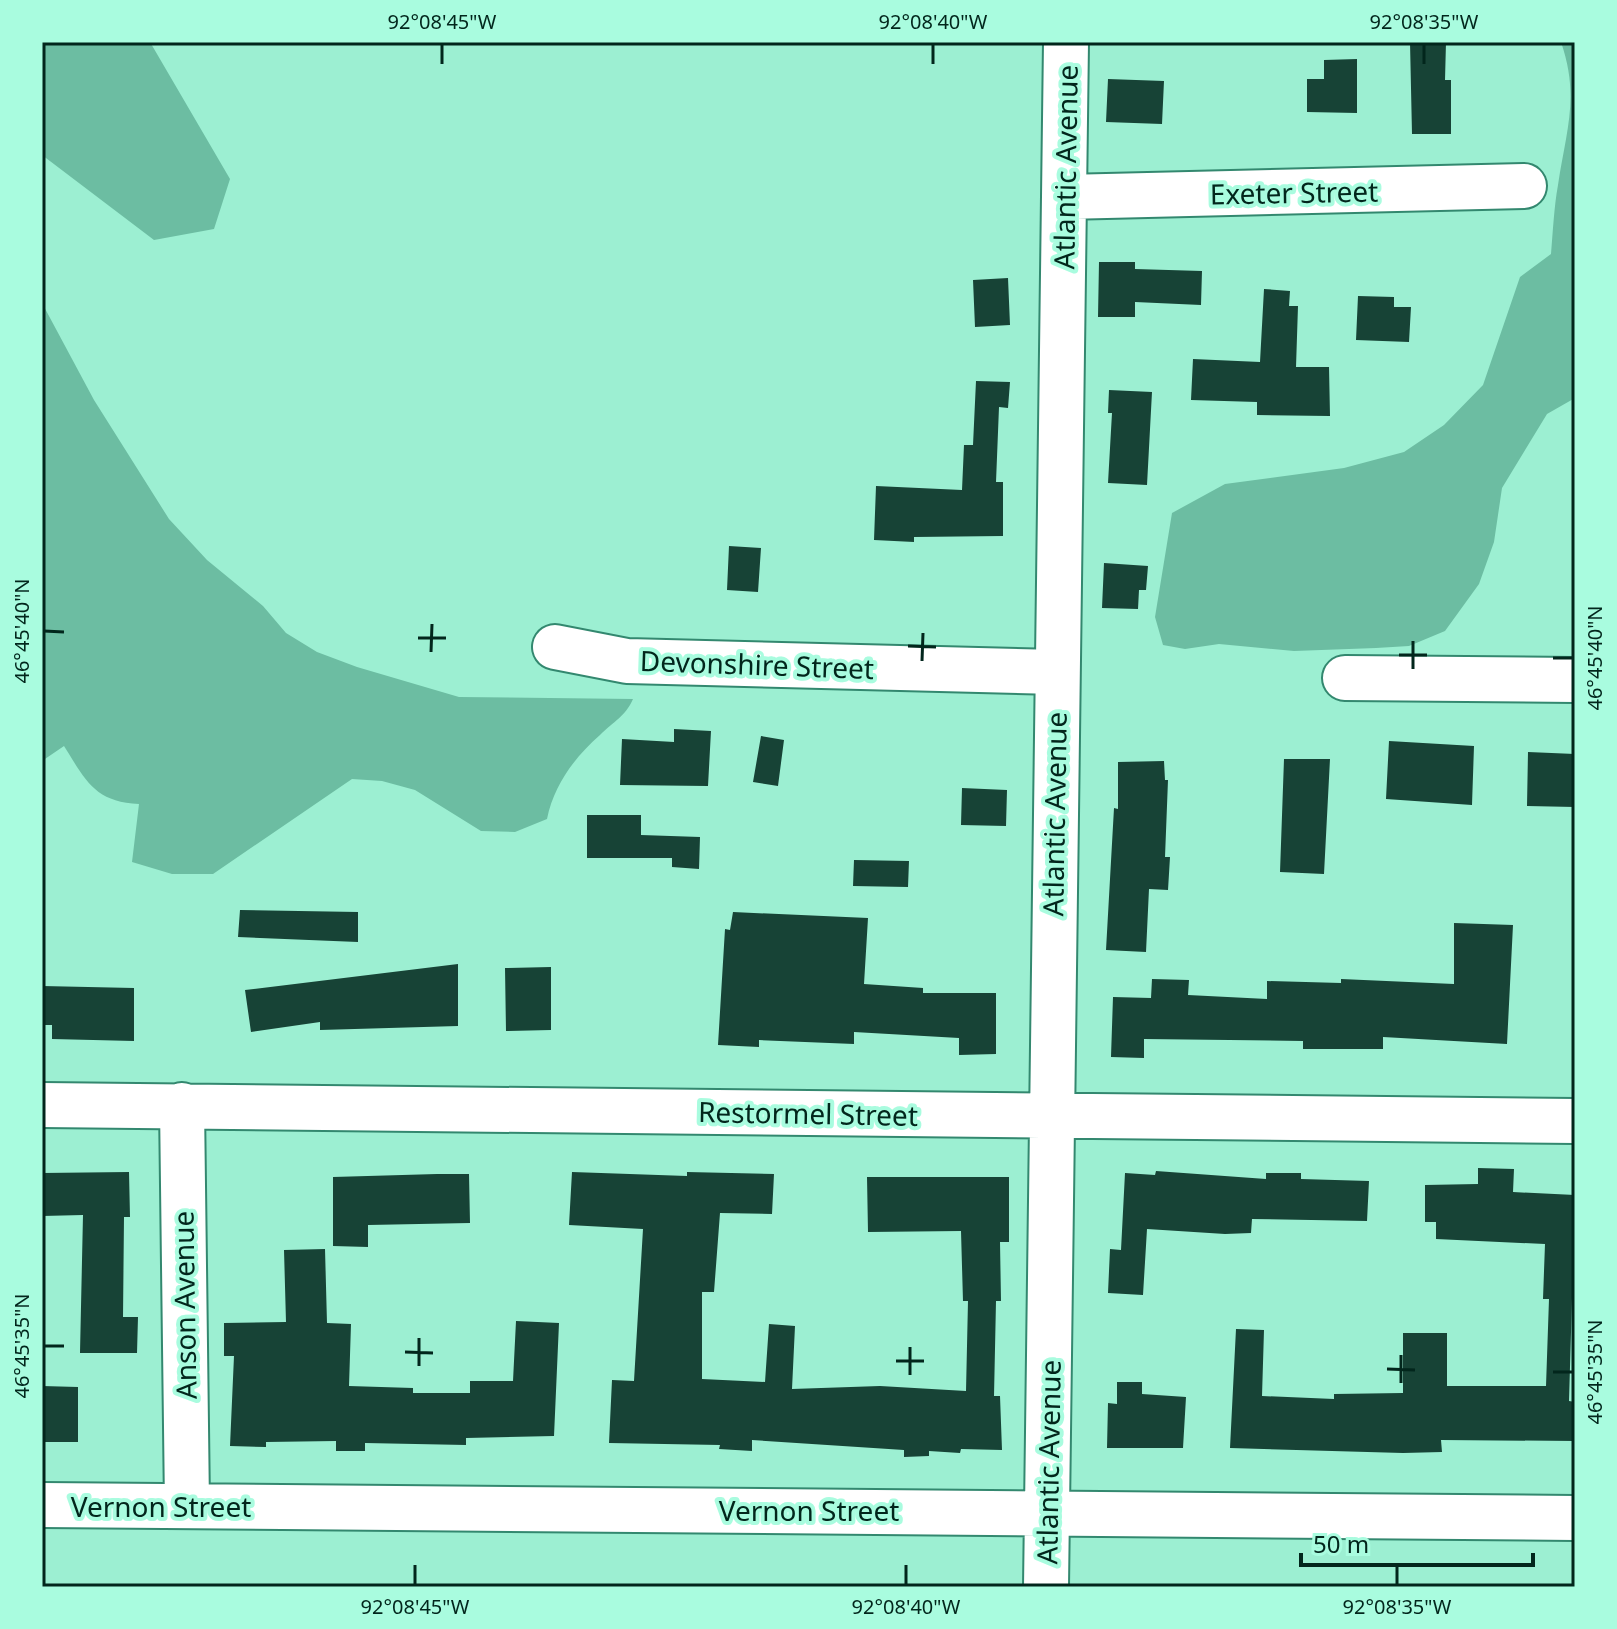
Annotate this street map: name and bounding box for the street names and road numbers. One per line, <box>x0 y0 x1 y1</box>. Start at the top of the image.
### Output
street label: Atlantic Avenue <box>1044 64 1086 270</box>
street label: Exeter Street <box>1209 172 1379 212</box>
street label: Devonshire Street <box>639 641 875 687</box>
street label: Atlantic Avenue <box>1033 711 1075 917</box>
street label: Restormel Street <box>698 1092 918 1134</box>
street label: Anson Avenue <box>163 1210 205 1400</box>
street label: Atlantic Avenue <box>1027 1359 1069 1565</box>
street label: Vernon Street <box>71 1487 251 1525</box>
street label: Vernon Street <box>719 1491 899 1529</box>

